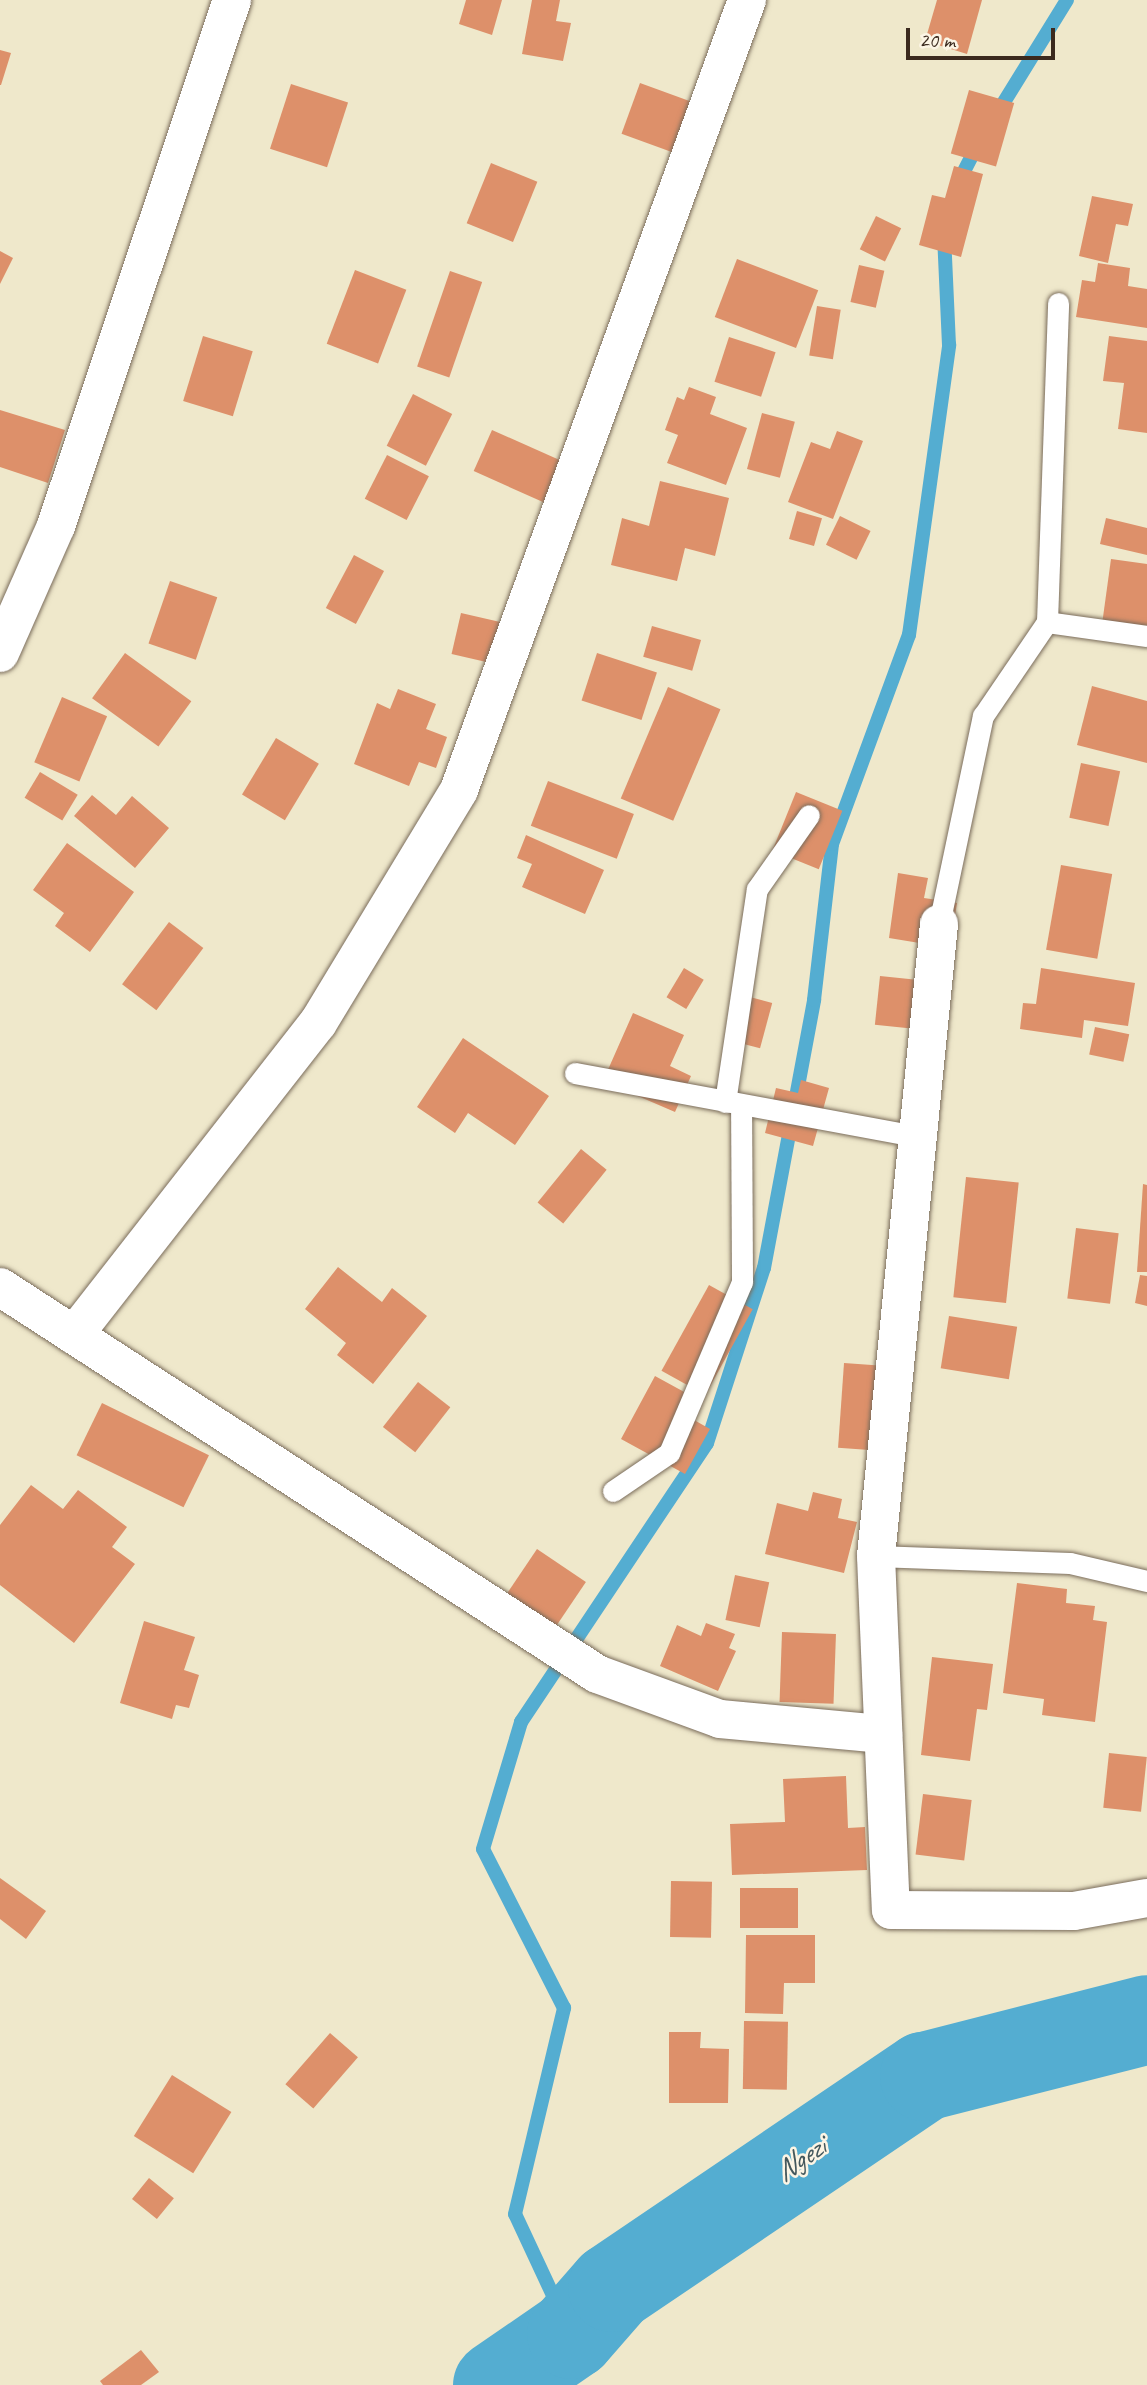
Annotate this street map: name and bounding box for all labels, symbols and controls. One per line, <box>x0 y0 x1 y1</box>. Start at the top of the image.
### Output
scale bar <box>909 14 1058 58</box>
text: 20 m <box>919 27 955 53</box>
water label: Ngezi <box>768 2129 832 2189</box>

